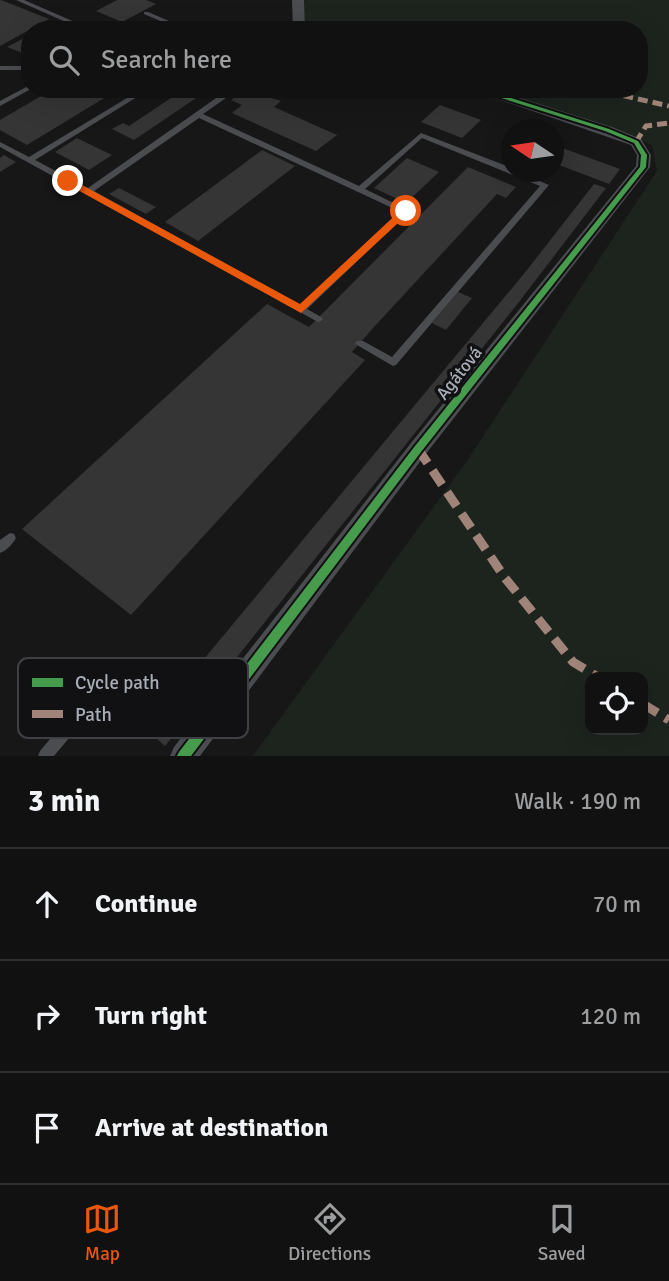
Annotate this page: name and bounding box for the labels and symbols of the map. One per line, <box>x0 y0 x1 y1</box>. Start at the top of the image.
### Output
north arrow <box>501 119 564 182</box>
route end <box>52 165 83 196</box>
route start <box>390 195 421 226</box>
street label: Agátová <box>431 342 487 404</box>
legend <box>18 658 248 738</box>
text: Cycle path <box>75 671 160 695</box>
text: Path <box>75 703 112 727</box>

